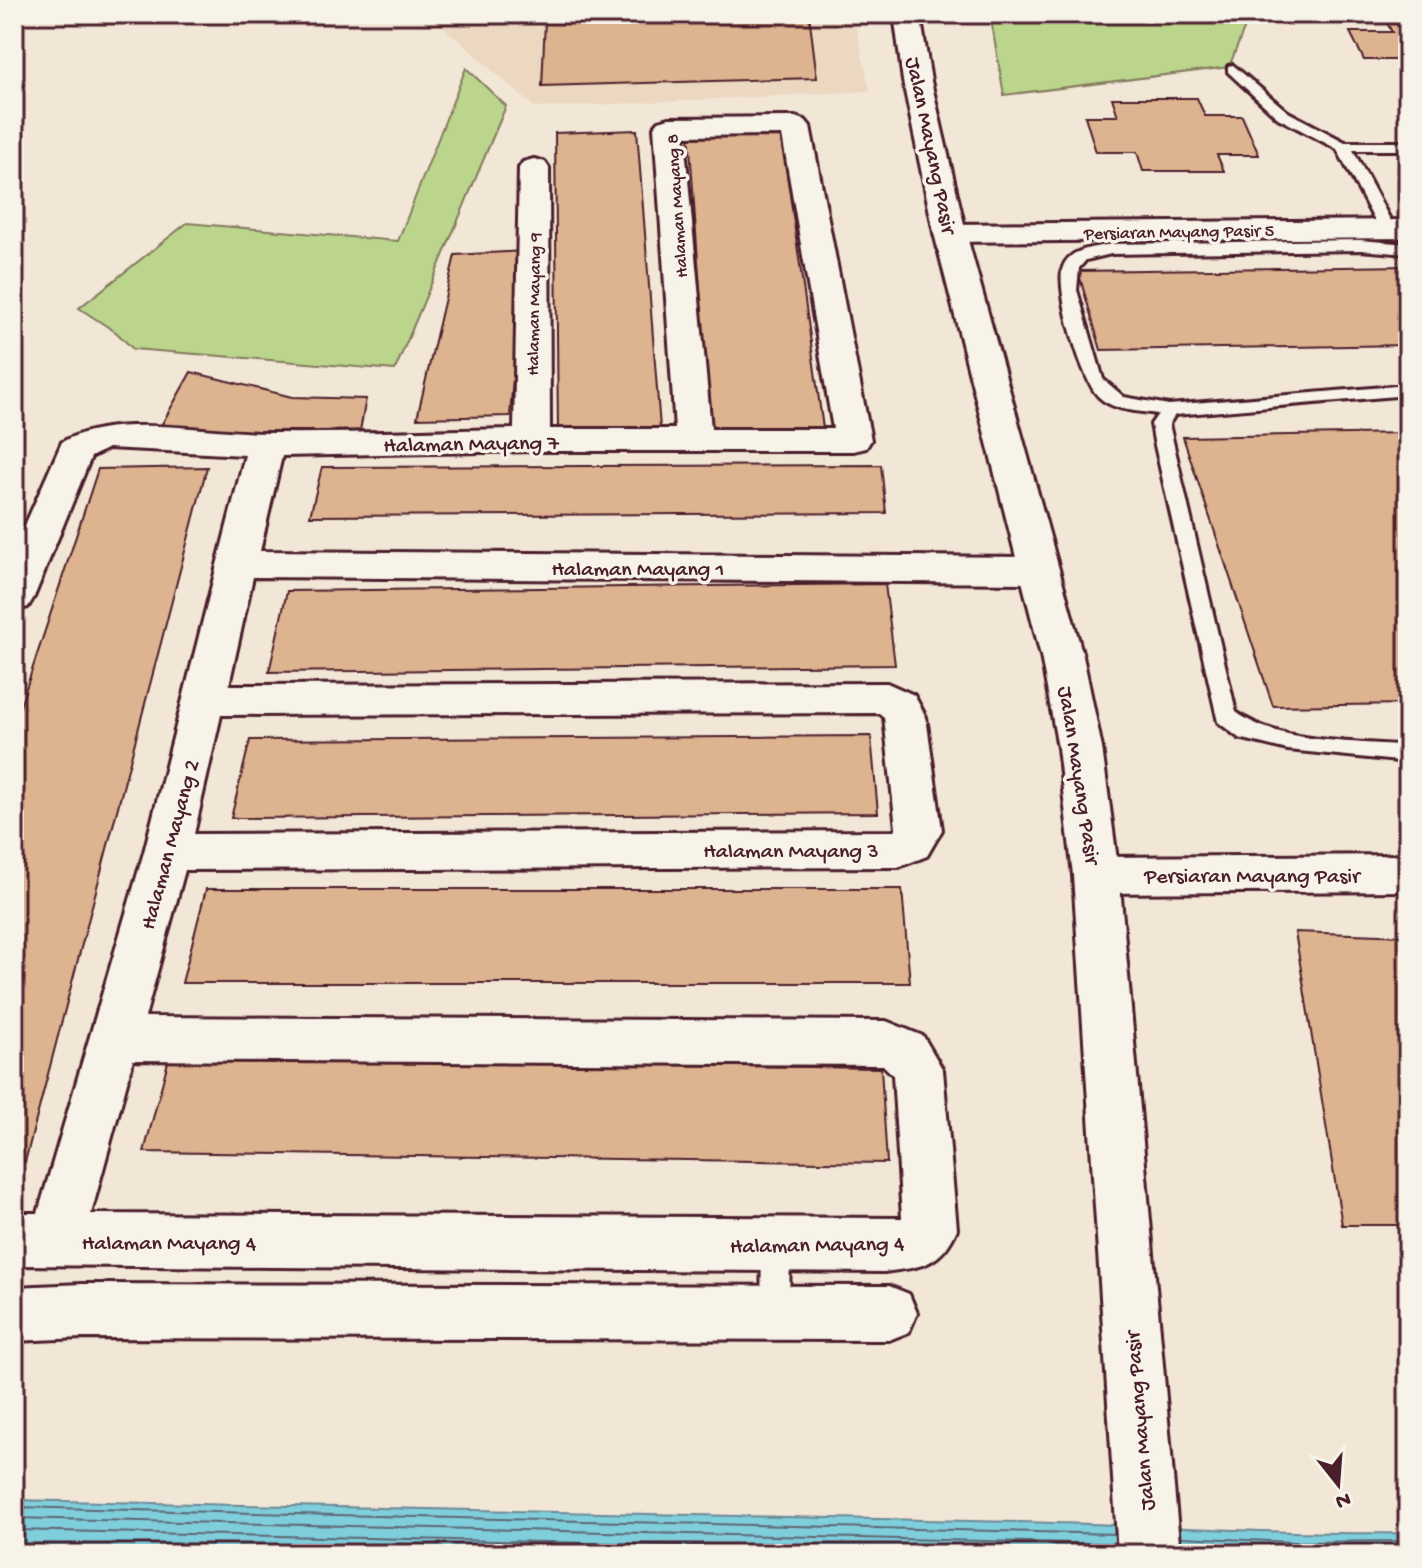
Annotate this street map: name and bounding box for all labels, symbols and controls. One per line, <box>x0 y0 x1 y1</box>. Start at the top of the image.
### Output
street label: Jalan Mayang Pasir <box>898 55 961 239</box>
street label: Halaman Mayang 8 <box>663 133 694 278</box>
street label: Persiaran Mayang Pasir 5 <box>1083 221 1274 246</box>
street label: Halaman Mayang 9 <box>524 232 547 376</box>
street label: Halaman Mayang 7 <box>383 431 560 461</box>
street label: Halaman Mayang 1 <box>552 558 724 584</box>
street label: Jalan Mayang Pasir <box>1050 685 1104 869</box>
street label: Halaman Mayang 2 <box>137 757 207 933</box>
street label: Halaman Mayang 3 <box>703 840 879 866</box>
street label: Persiaran Mayang Pasir <box>1143 865 1362 891</box>
street label: Halaman Mayang 4 <box>82 1232 257 1258</box>
street label: Halaman Mayang 4 <box>730 1232 905 1262</box>
street label: Jalan Mayang Pasir <box>1121 1328 1163 1512</box>
north arrow <box>1298 1444 1378 1524</box>
text: N <box>1332 1485 1353 1514</box>

